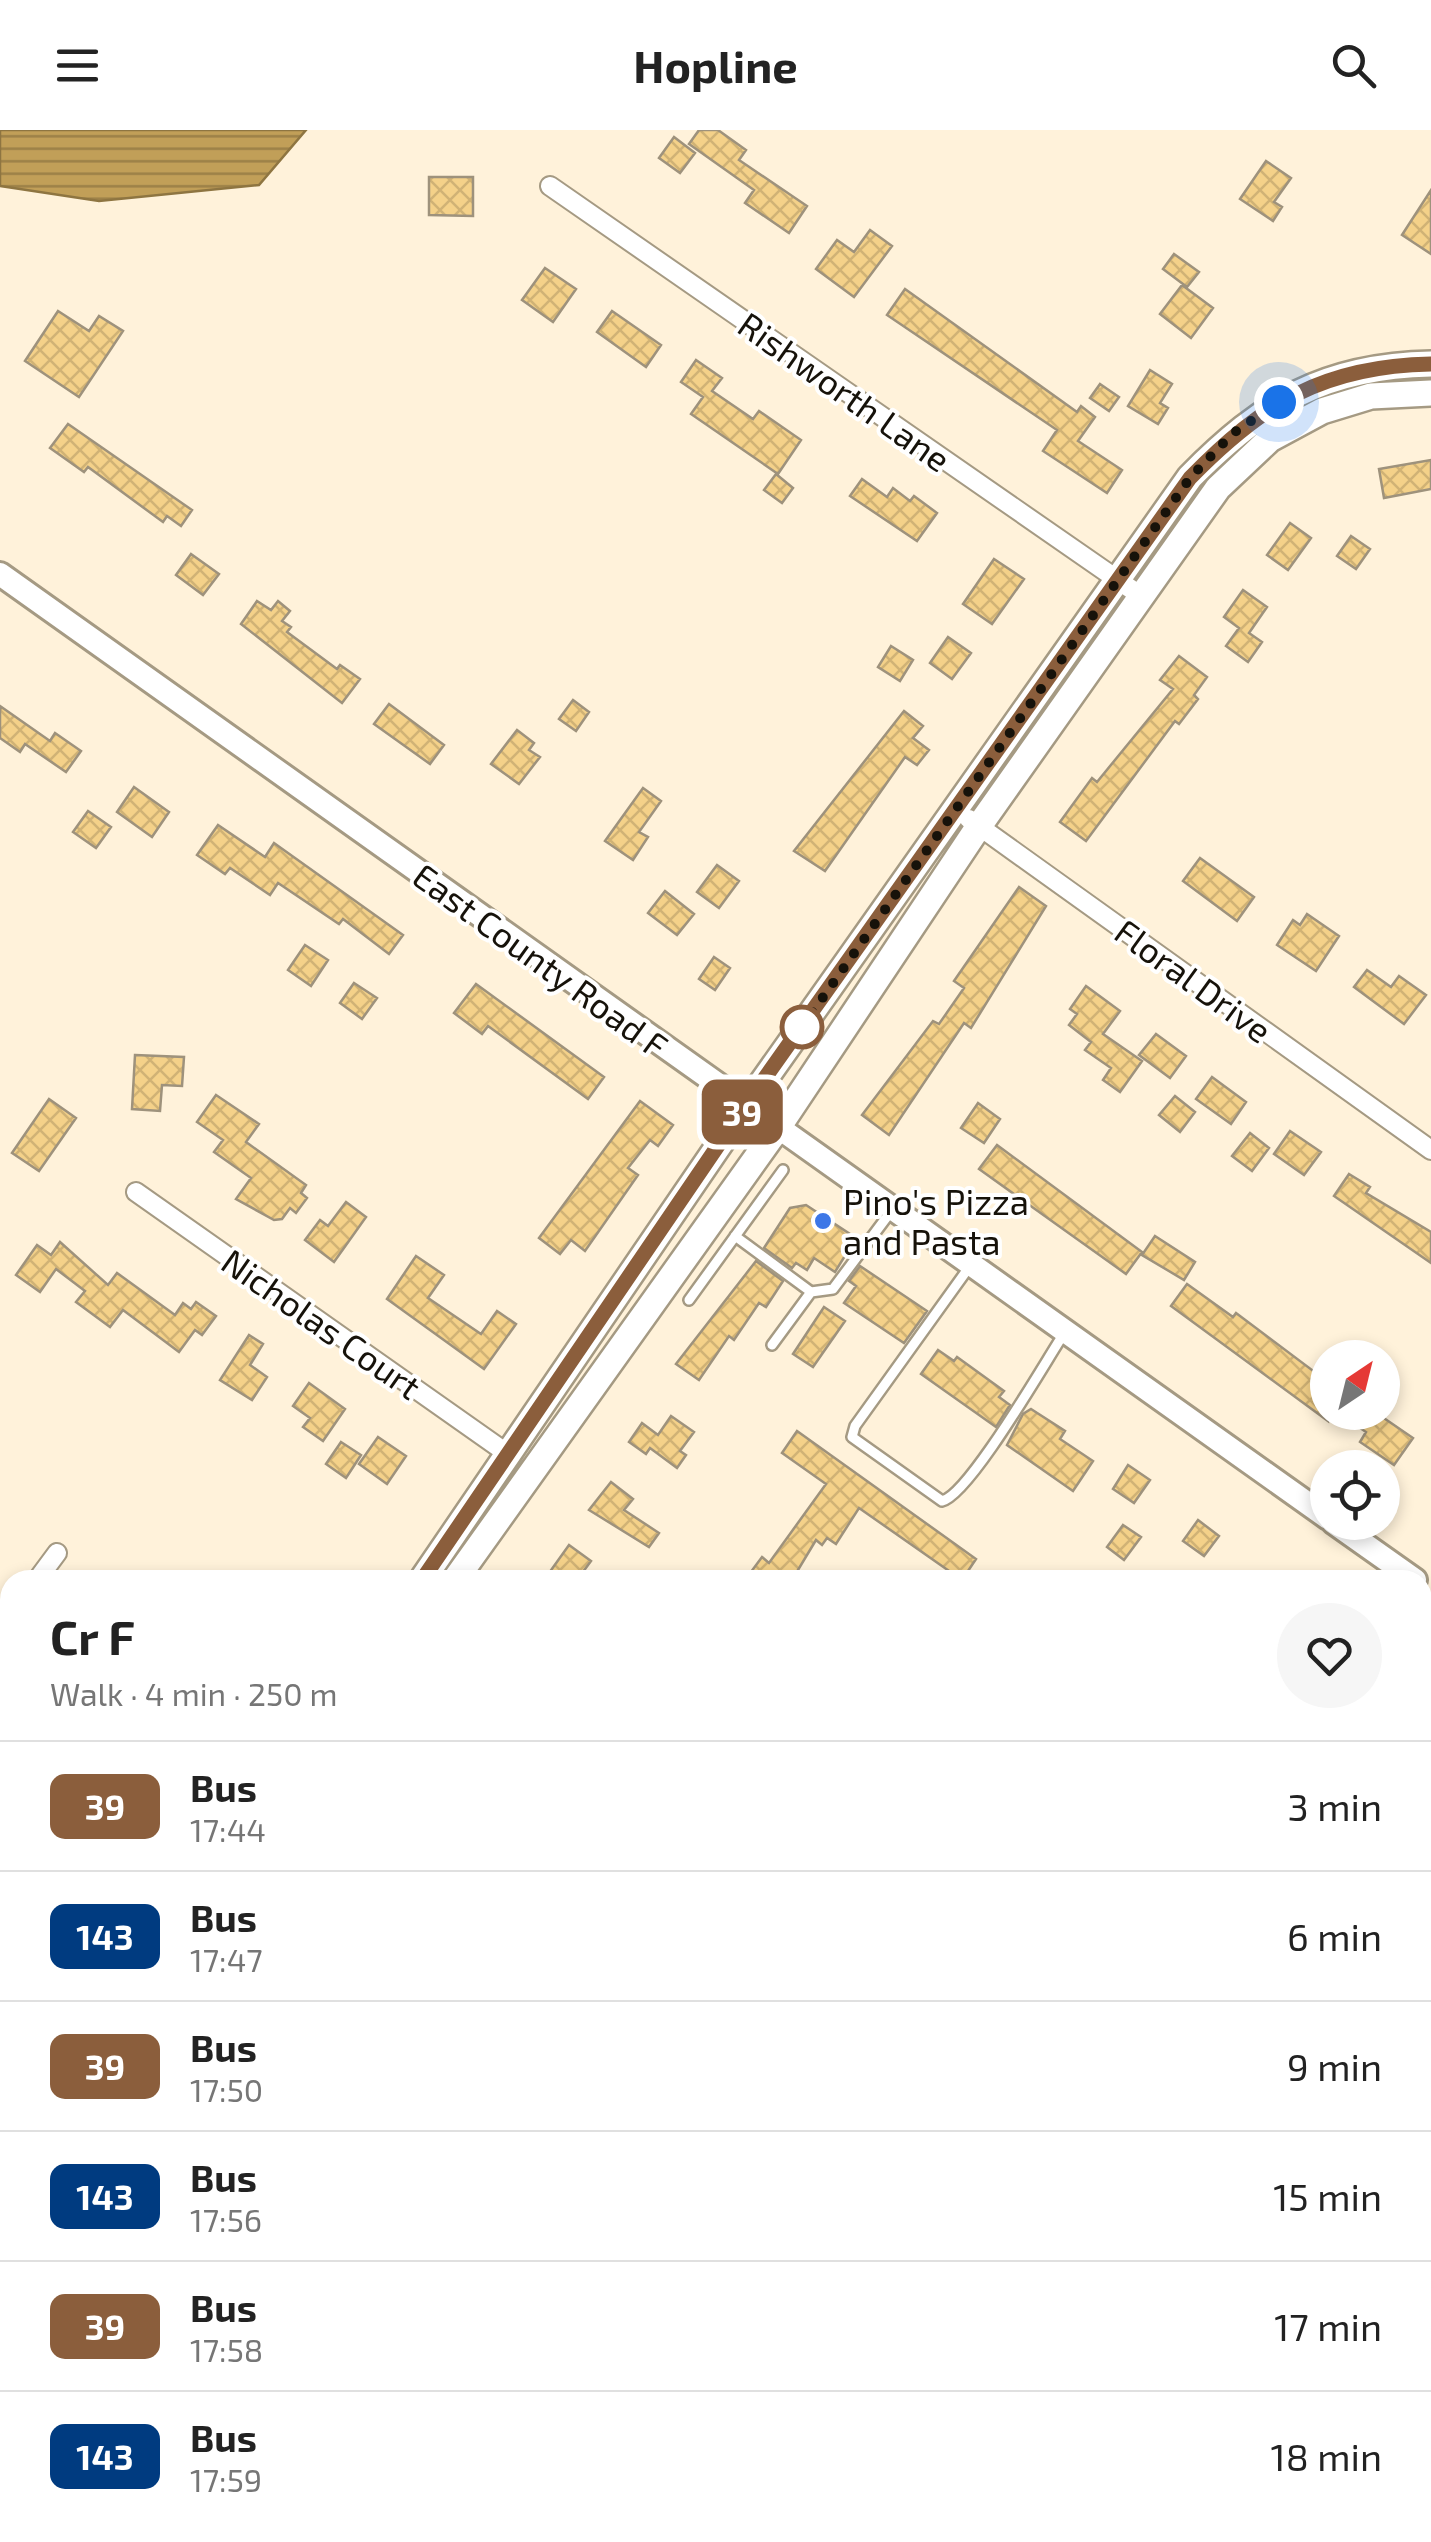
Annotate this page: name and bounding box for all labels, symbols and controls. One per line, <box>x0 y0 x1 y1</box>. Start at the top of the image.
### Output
icon: menu <box>50 38 105 93</box>
text: Hopline <box>633 38 798 92</box>
icon: search <box>1326 38 1381 93</box>
street label: Rishworth Lane <box>731 302 959 480</box>
your location <box>1254 377 1304 427</box>
street label: East County Road F <box>406 854 676 1066</box>
street label: Floral Drive <box>1108 909 1280 1051</box>
unlabelled marker <box>781 1006 823 1048</box>
line badge: 39 <box>697 1080 787 1144</box>
text: 39 <box>722 1091 762 1133</box>
place label: Pino's Pizza and Pasta <box>843 1180 1029 1262</box>
marker: Pino's Pizza and Pasta <box>812 1210 834 1232</box>
street label: Nicholas Court <box>215 1239 429 1407</box>
north arrow <box>1310 1340 1400 1430</box>
map controls <box>1310 1340 1400 1540</box>
button: locate <box>1310 1450 1400 1540</box>
button: heart <box>1277 1603 1382 1708</box>
text: Cr F <box>50 1607 135 1665</box>
text: Walk · 4 min · 250 m <box>50 1674 338 1712</box>
text: Bus <box>190 1764 257 1810</box>
text: 3 min <box>1288 1783 1382 1829</box>
text: 39 <box>85 1785 125 1827</box>
text: 17:44 <box>190 1810 266 1848</box>
text: Bus <box>190 1894 257 1940</box>
text: 6 min <box>1287 1913 1382 1959</box>
text: 143 <box>76 1915 134 1957</box>
text: 17:47 <box>190 1940 263 1978</box>
text: Bus <box>190 2024 257 2070</box>
text: 9 min <box>1287 2043 1382 2089</box>
text: 39 <box>85 2045 125 2087</box>
text: 17:50 <box>190 2070 263 2108</box>
text: Bus <box>190 2154 257 2200</box>
text: 15 min <box>1273 2173 1382 2219</box>
text: 143 <box>76 2175 134 2217</box>
text: 17:56 <box>190 2200 262 2238</box>
text: Bus <box>190 2284 257 2330</box>
text: 17 min <box>1274 2303 1382 2349</box>
text: 39 <box>85 2305 125 2347</box>
text: 17:58 <box>190 2330 263 2368</box>
text: Bus <box>190 2414 257 2460</box>
text: 18 min <box>1271 2433 1382 2479</box>
text: 143 <box>76 2435 134 2477</box>
text: 17:59 <box>190 2460 262 2498</box>

